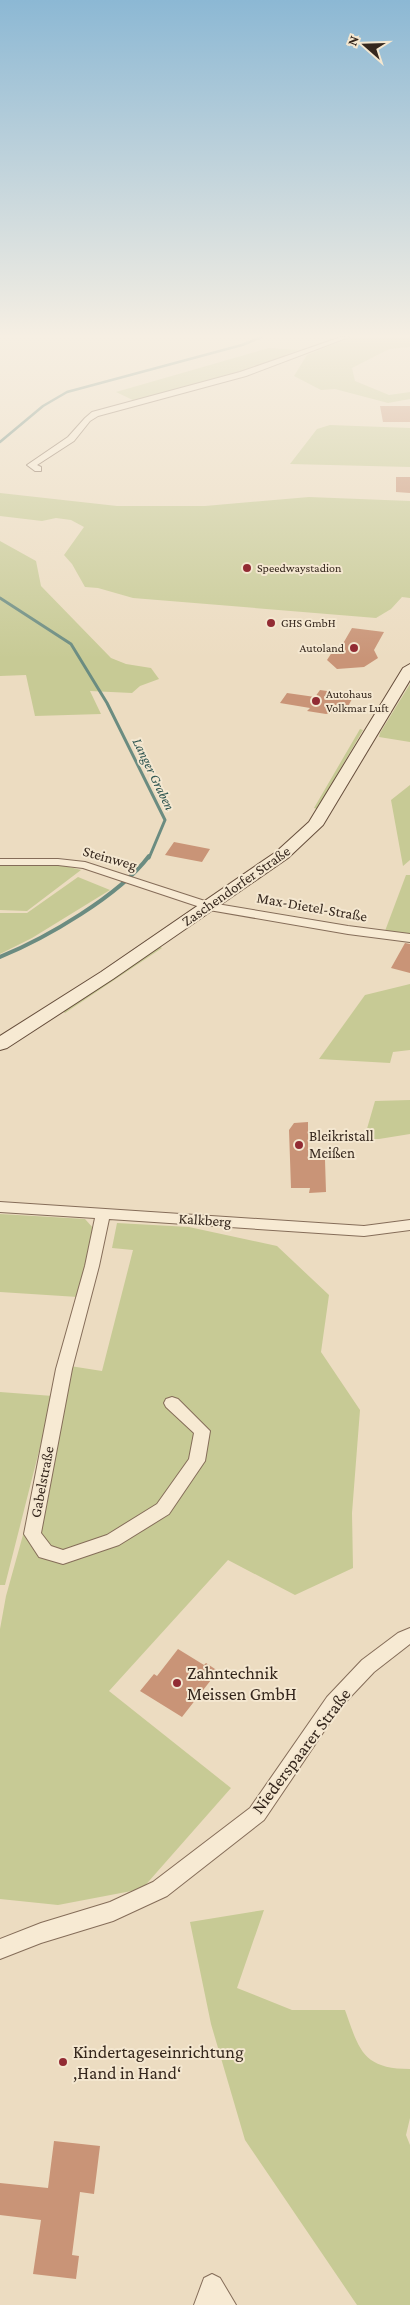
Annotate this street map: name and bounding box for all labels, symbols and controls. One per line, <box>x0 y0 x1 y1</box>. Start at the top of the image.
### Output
north arrow <box>340 20 390 70</box>
text: N <box>344 33 362 48</box>
place label: Speedwaystadion <box>257 561 342 575</box>
marker: Speedwaystadion <box>241 562 253 574</box>
place label: GHS GmbH <box>281 616 336 630</box>
marker: GHS GmbH <box>265 617 277 629</box>
place label: Autoland <box>300 641 345 655</box>
marker: Autoland <box>348 642 360 654</box>
place label: Autohaus Volkmar Luft <box>326 687 390 715</box>
marker: Autohaus Volkmar Luft <box>310 695 322 707</box>
water label: Langer Graben <box>130 735 178 813</box>
street label: Zaschendorfer Straße <box>179 842 293 929</box>
street label: Steinweg <box>81 843 139 874</box>
street label: Max-Dietel-Straße <box>255 889 369 925</box>
place label: Bleikristall Meißen <box>309 1128 374 1161</box>
marker: Bleikristall Meißen <box>293 1139 305 1151</box>
street label: Kalkberg <box>178 1210 232 1231</box>
street label: Gabelstraße <box>27 1445 57 1519</box>
place label: Zahntechnik Meissen GmbH <box>187 1663 297 1704</box>
marker: Zahntechnik Meissen GmbH <box>171 1677 183 1689</box>
street label: Niederspaarer Straße <box>247 1684 355 1818</box>
place label: Kindertageseinrichtung ‚Hand in Hand‘ <box>73 2042 244 2083</box>
marker: Kindertageseinrichtung ‚Hand in Hand‘ <box>57 2056 69 2068</box>

